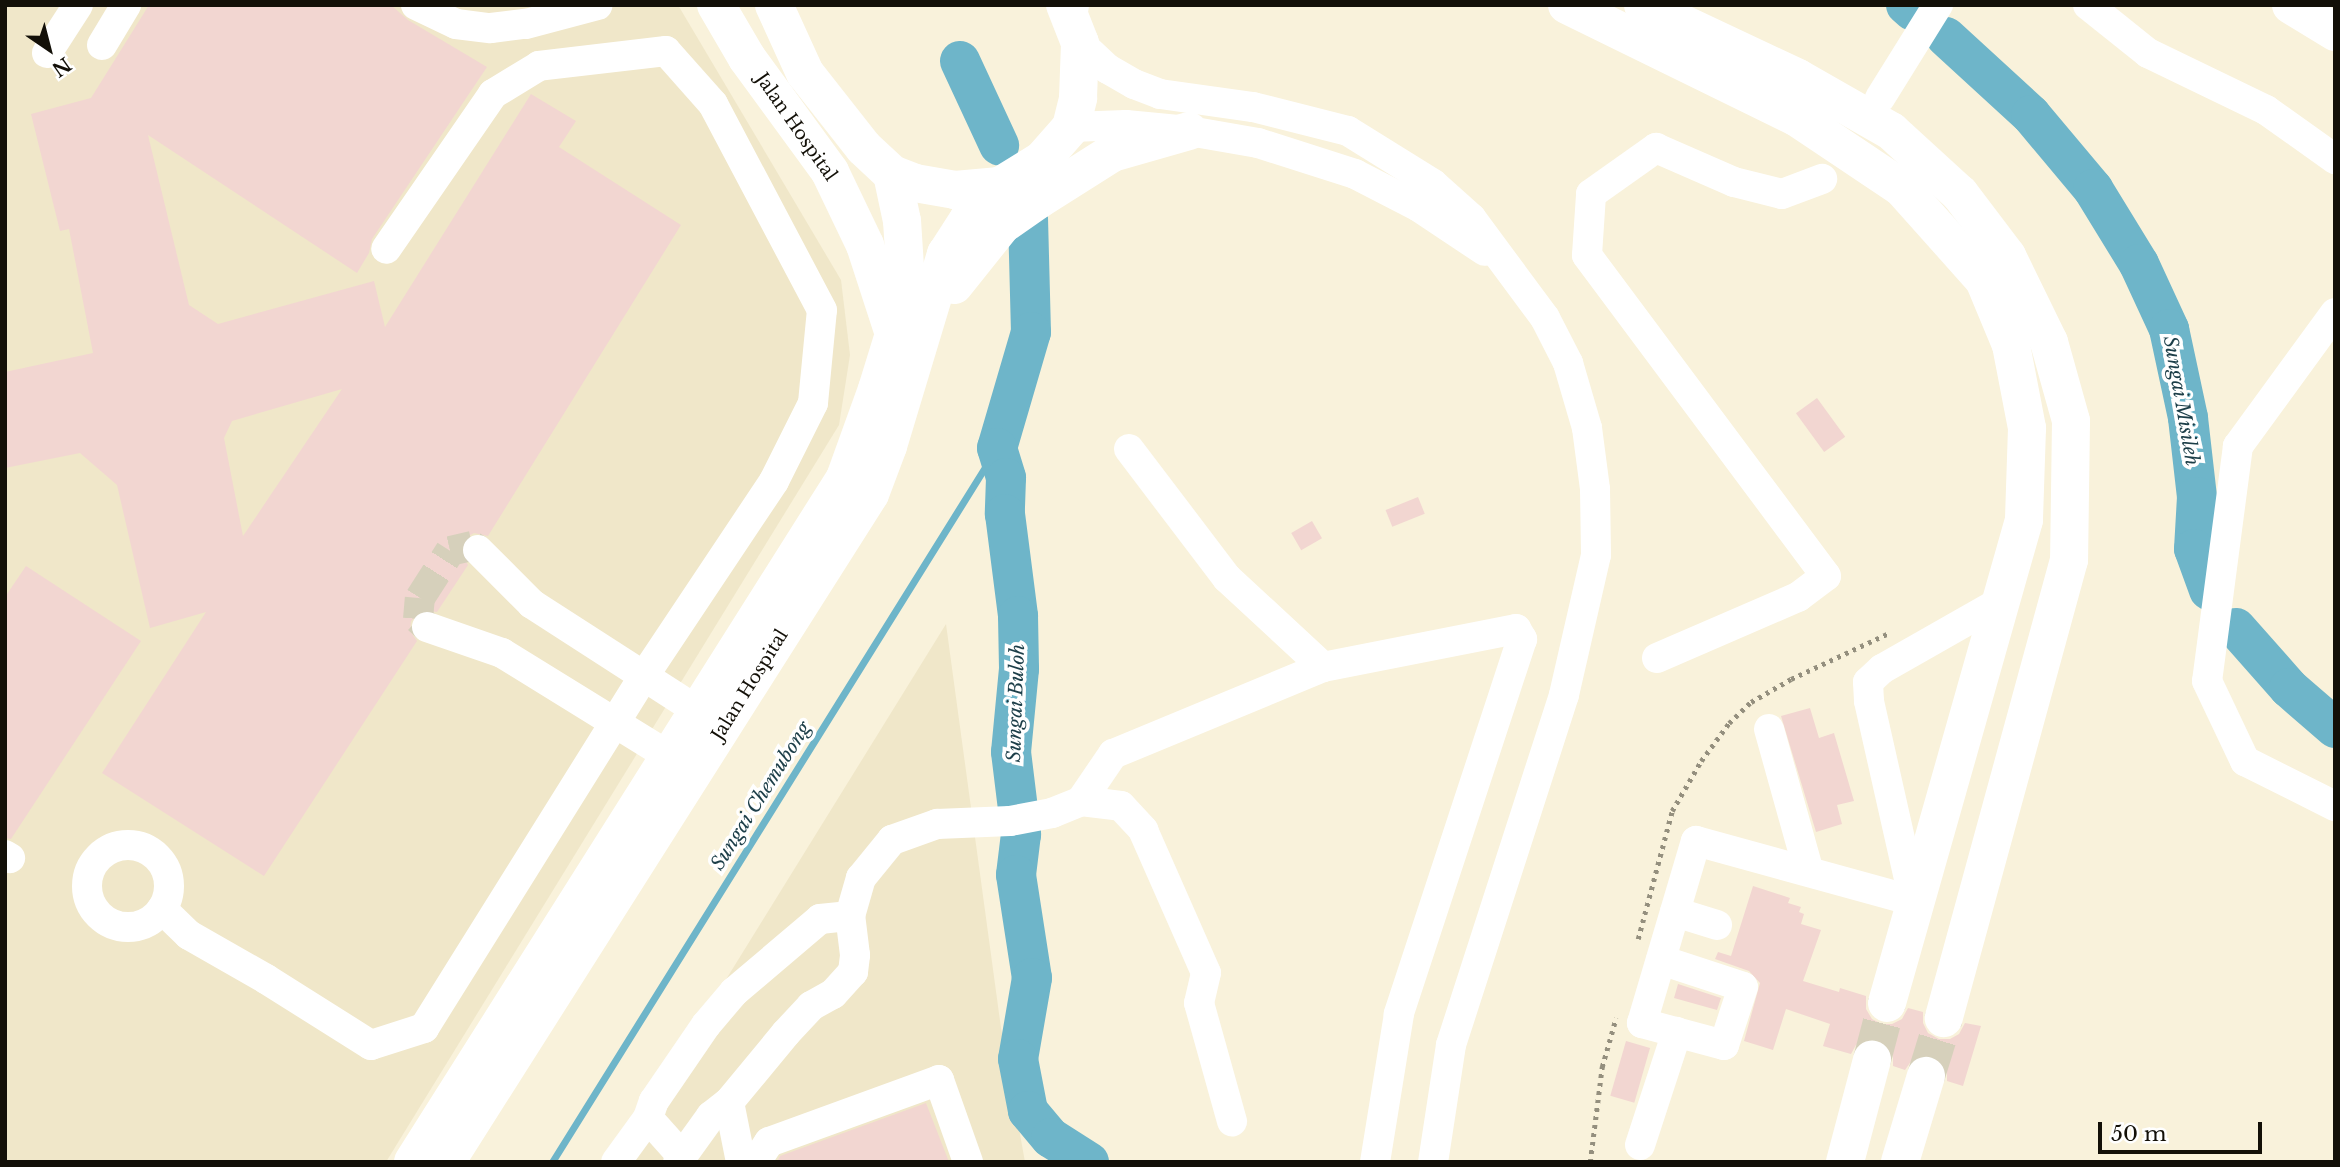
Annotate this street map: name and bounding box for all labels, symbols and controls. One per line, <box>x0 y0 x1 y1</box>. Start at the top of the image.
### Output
north arrow <box>14 14 84 84</box>
text: N <box>47 52 75 81</box>
street label: Jalan Hospital <box>751 69 841 185</box>
water label: Sungai Misileh <box>2158 334 2204 468</box>
street label: Jalan Hospital <box>707 625 793 745</box>
water label: Sungai Buloh <box>1003 643 1029 763</box>
water label: Sungai Chemubong <box>706 717 816 875</box>
scale bar <box>2102 1108 2266 1152</box>
text: 50 m <box>2111 1121 2166 1147</box>

